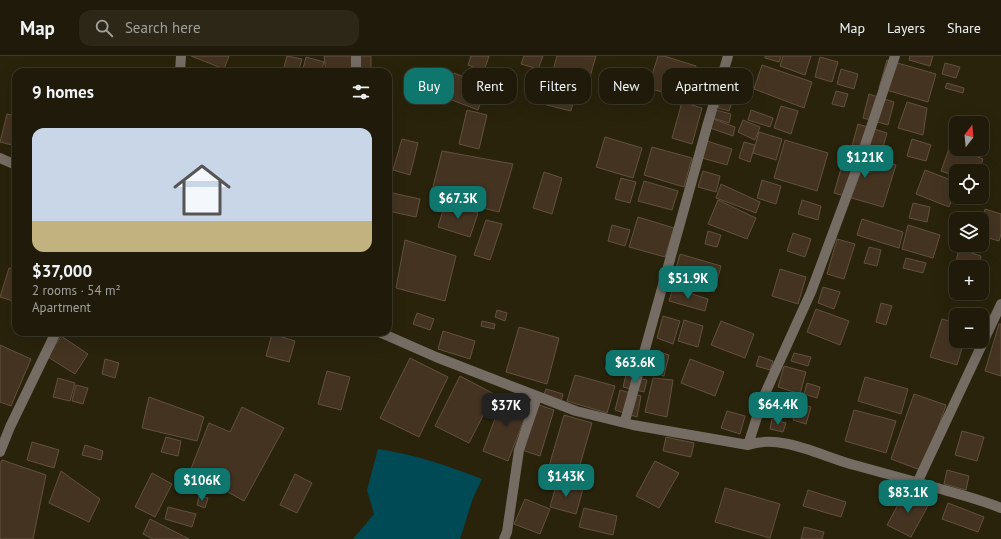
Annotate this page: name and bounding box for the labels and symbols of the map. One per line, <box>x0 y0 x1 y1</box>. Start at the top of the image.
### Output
north arrow <box>949 116 989 156</box>
pin: $121K <box>837 145 893 179</box>
pin: $67.3K <box>425 186 491 220</box>
pin: $51.9K <box>655 266 721 300</box>
pin: $63.6K <box>602 350 668 384</box>
pin: $64.4K <box>745 392 811 426</box>
pin: $37K <box>482 393 530 427</box>
pin: $143K <box>538 464 594 498</box>
pin: $106K <box>174 468 230 502</box>
pin: $83.1K <box>875 480 941 514</box>

